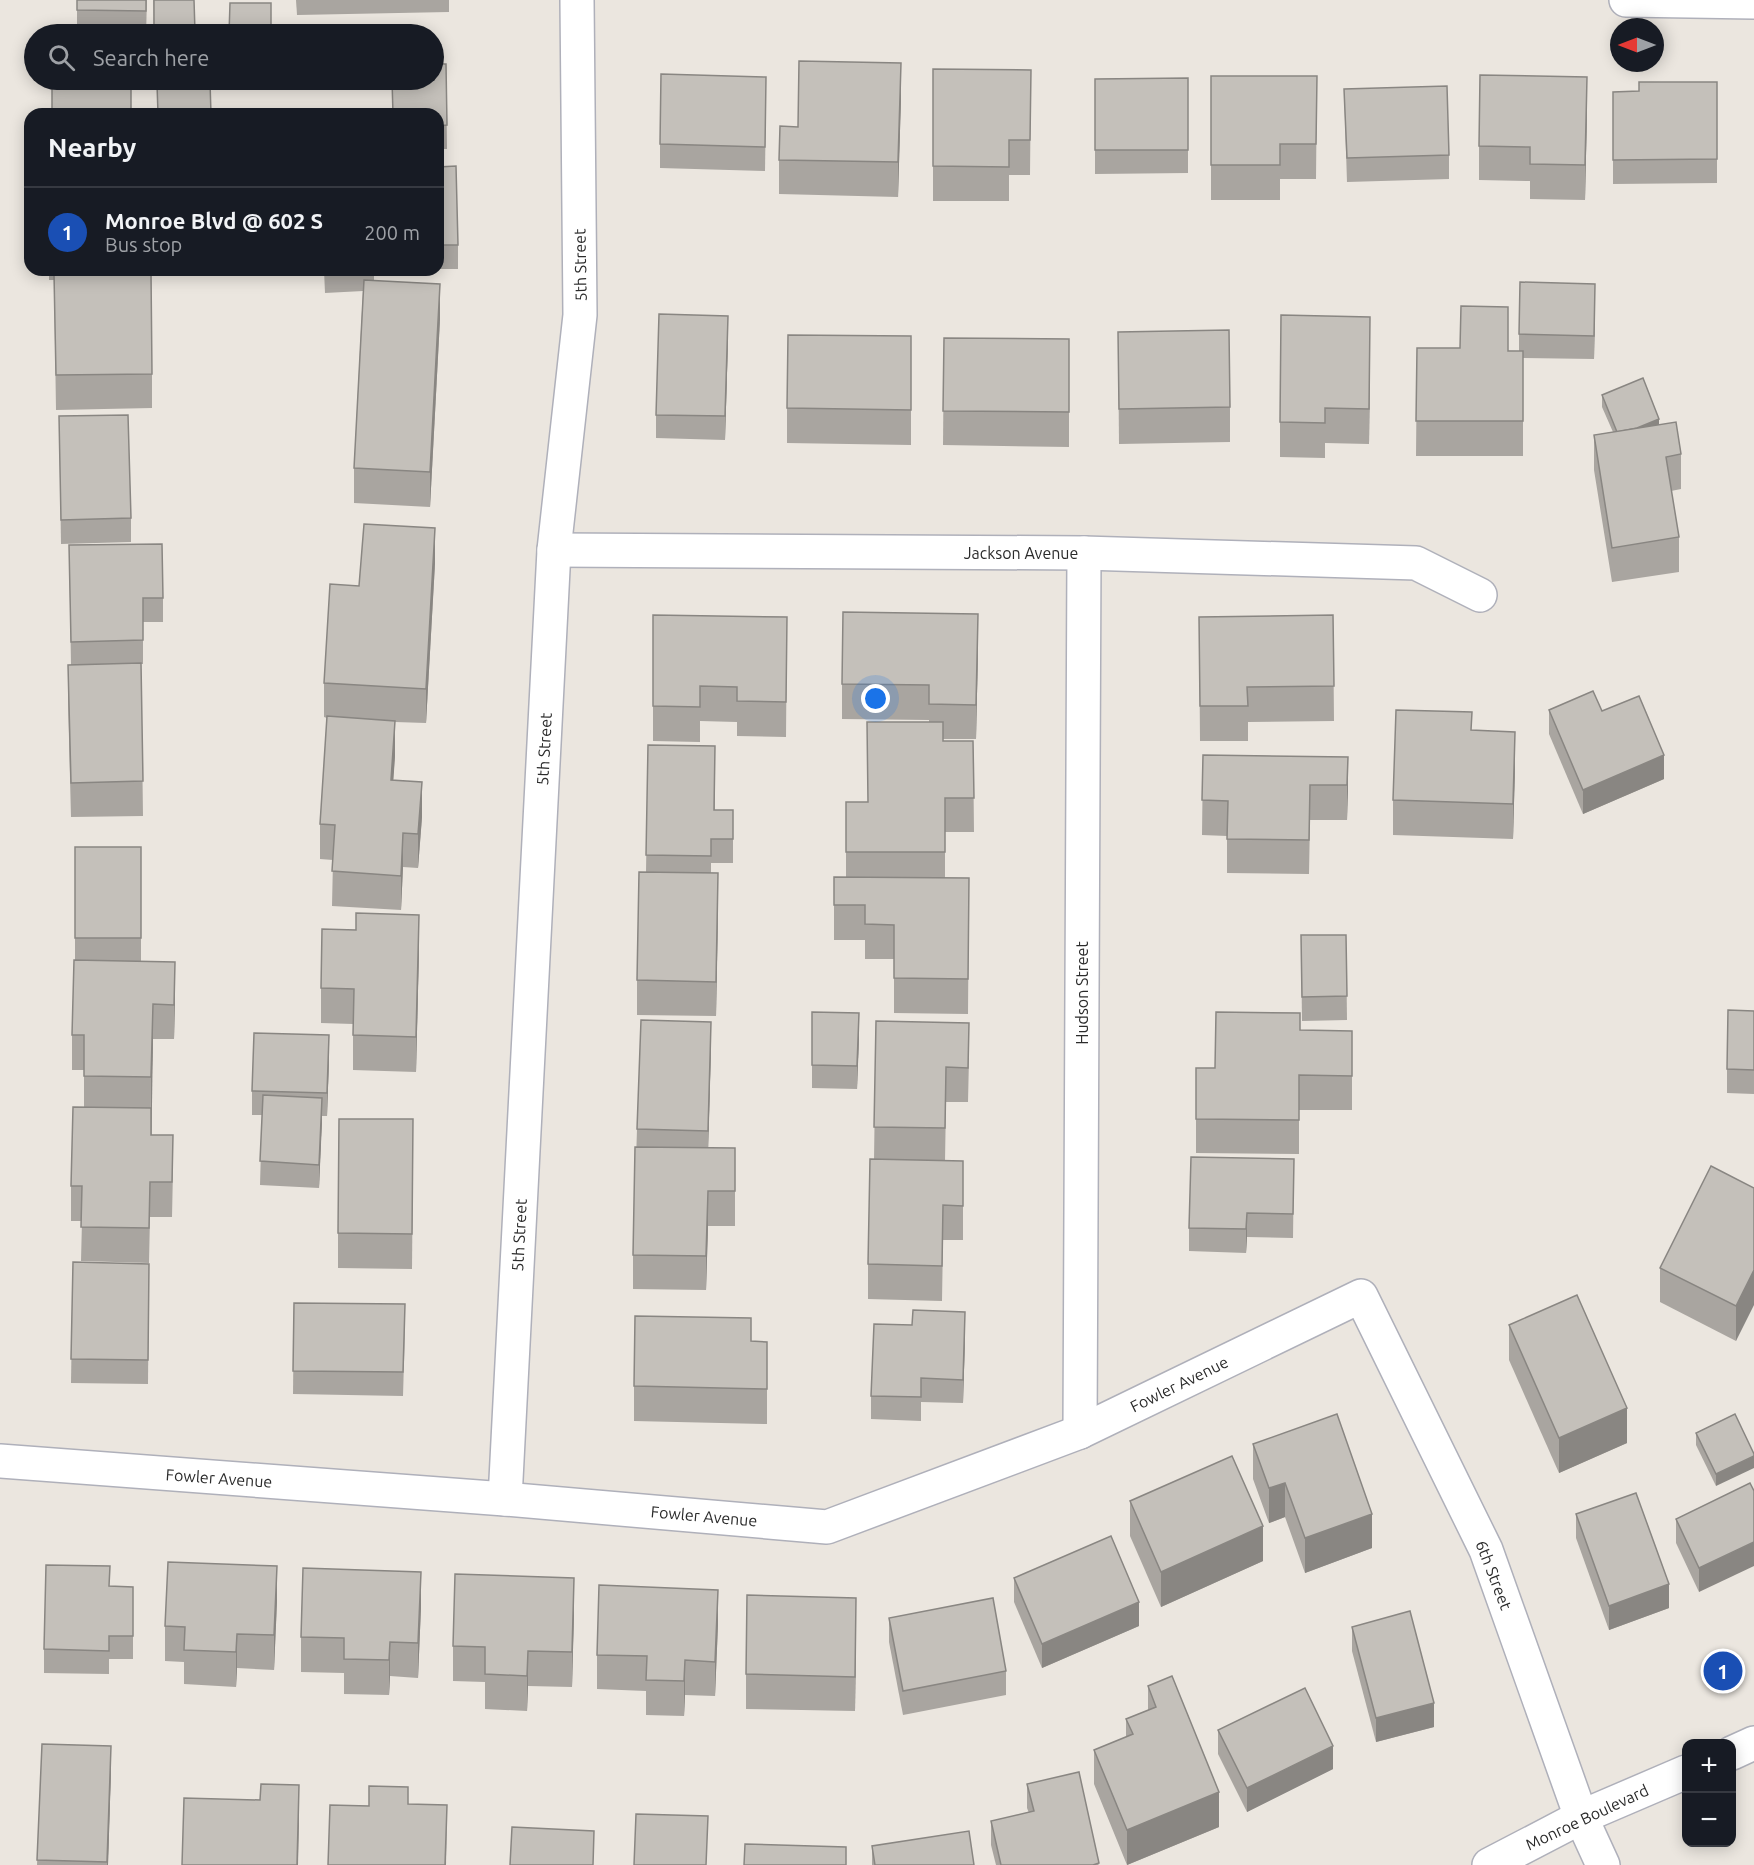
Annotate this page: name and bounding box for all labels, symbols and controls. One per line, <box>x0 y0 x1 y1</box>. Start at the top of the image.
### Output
north arrow <box>1610 18 1664 72</box>
search box <box>24 24 444 90</box>
icon: search <box>45 41 78 74</box>
text: Search here <box>93 45 209 70</box>
text: Nearby <box>48 133 136 162</box>
text: Monroe Blvd @ 602 S <box>105 208 323 233</box>
text: 1 <box>62 221 73 244</box>
text: 200 m <box>364 221 420 244</box>
street label: 5th Street <box>570 228 590 302</box>
text: Bus stop <box>105 233 182 256</box>
street label: Jackson Avenue <box>964 544 1078 562</box>
your location <box>861 684 890 713</box>
street label: 5th Street <box>533 711 555 786</box>
street label: Hudson Street <box>1073 941 1091 1045</box>
street label: 5th Street <box>508 1197 530 1272</box>
street label: Fowler Avenue <box>1127 1352 1231 1416</box>
street label: Fowler Avenue <box>165 1465 273 1491</box>
street label: Fowler Avenue <box>650 1502 758 1530</box>
street label: 6th Street <box>1473 1538 1516 1613</box>
pin: 1 <box>1704 1648 1742 1694</box>
map controls <box>1682 1739 1736 1847</box>
button: + <box>1682 1739 1736 1793</box>
street label: Monroe Boulevard <box>1523 1781 1651 1853</box>
button: − <box>1682 1793 1736 1847</box>

